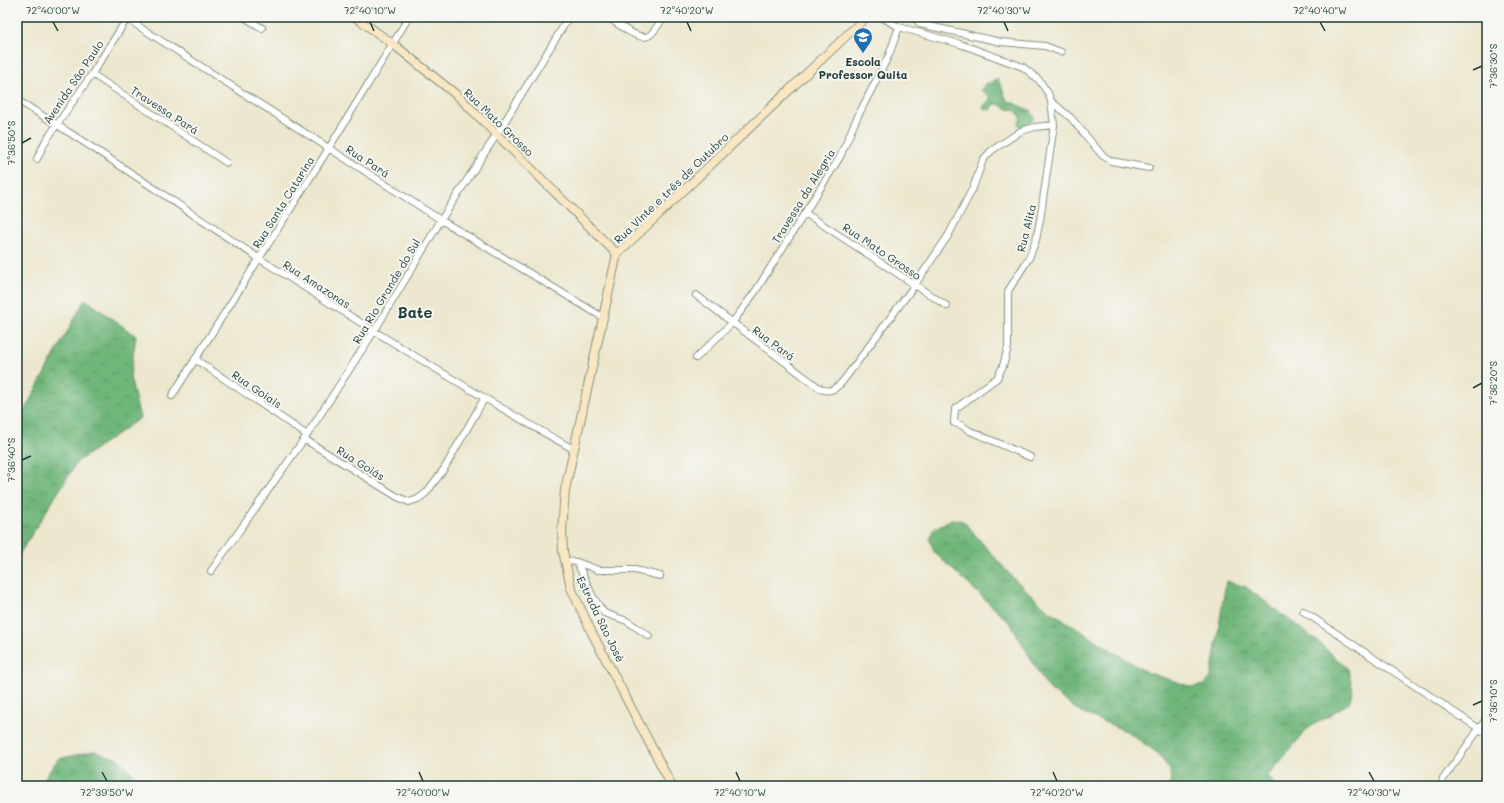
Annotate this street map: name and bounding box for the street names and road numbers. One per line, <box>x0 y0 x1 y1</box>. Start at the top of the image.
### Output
street label: Avenida São Paulo <box>39 37 107 127</box>
street label: Travessa Pará <box>128 82 202 138</box>
street label: Rua Mato Grosso <box>461 85 537 159</box>
street label: Rua Vinte e três de Outubro <box>611 129 732 247</box>
street label: Rua Pará <box>343 141 393 181</box>
street label: Travessa da Alegria <box>768 146 838 246</box>
street label: Rua Santa Catarina <box>249 153 318 251</box>
street label: Rua Alita <box>1013 202 1039 254</box>
street label: Rua Mato Grosso <box>840 219 924 283</box>
street label: Rua Rio Grande do Sul <box>349 236 423 346</box>
street label: Rua Amazonas <box>280 257 354 311</box>
street label: Rua Pará <box>750 322 798 364</box>
street label: Rua Goiais <box>229 367 285 411</box>
street label: Rua Goiás <box>334 442 388 484</box>
street label: Estrada São José <box>574 573 628 665</box>

